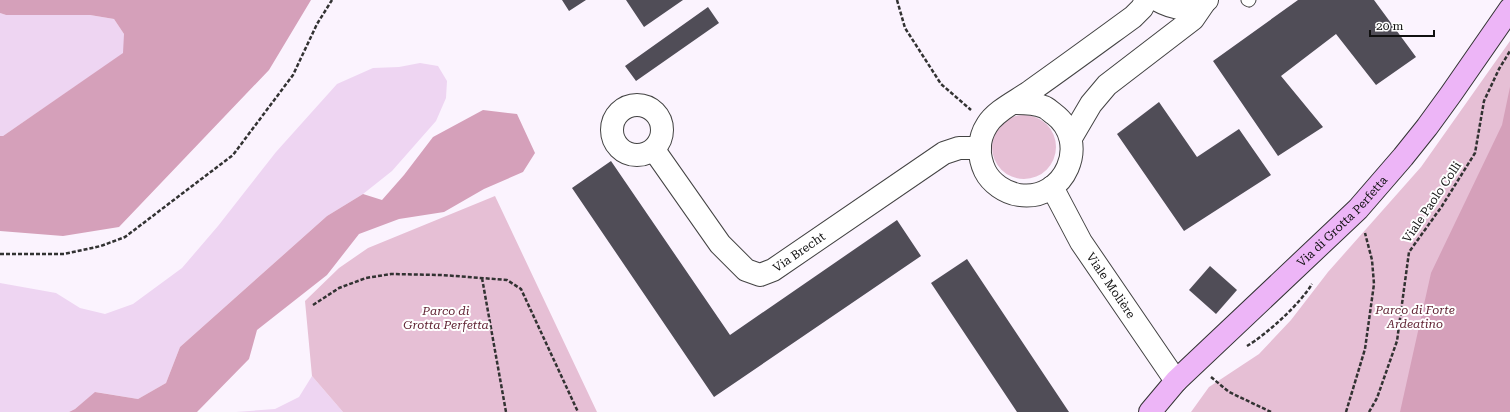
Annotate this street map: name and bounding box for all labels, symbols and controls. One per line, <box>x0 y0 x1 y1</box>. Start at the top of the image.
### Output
scale bar <box>1370 12 1434 38</box>
text: 20 m <box>1376 19 1403 33</box>
street label: Viale Paolo Colli <box>1400 159 1464 245</box>
street label: Via di Grotta Perfetta <box>1294 173 1391 270</box>
street label: Via Brecht <box>770 229 828 275</box>
street label: Viale Molière <box>1083 250 1138 321</box>
park label: Parco di Forte Ardeatino <box>1374 303 1455 331</box>
park label: Parco di Grotta Perfetta <box>403 304 489 332</box>

